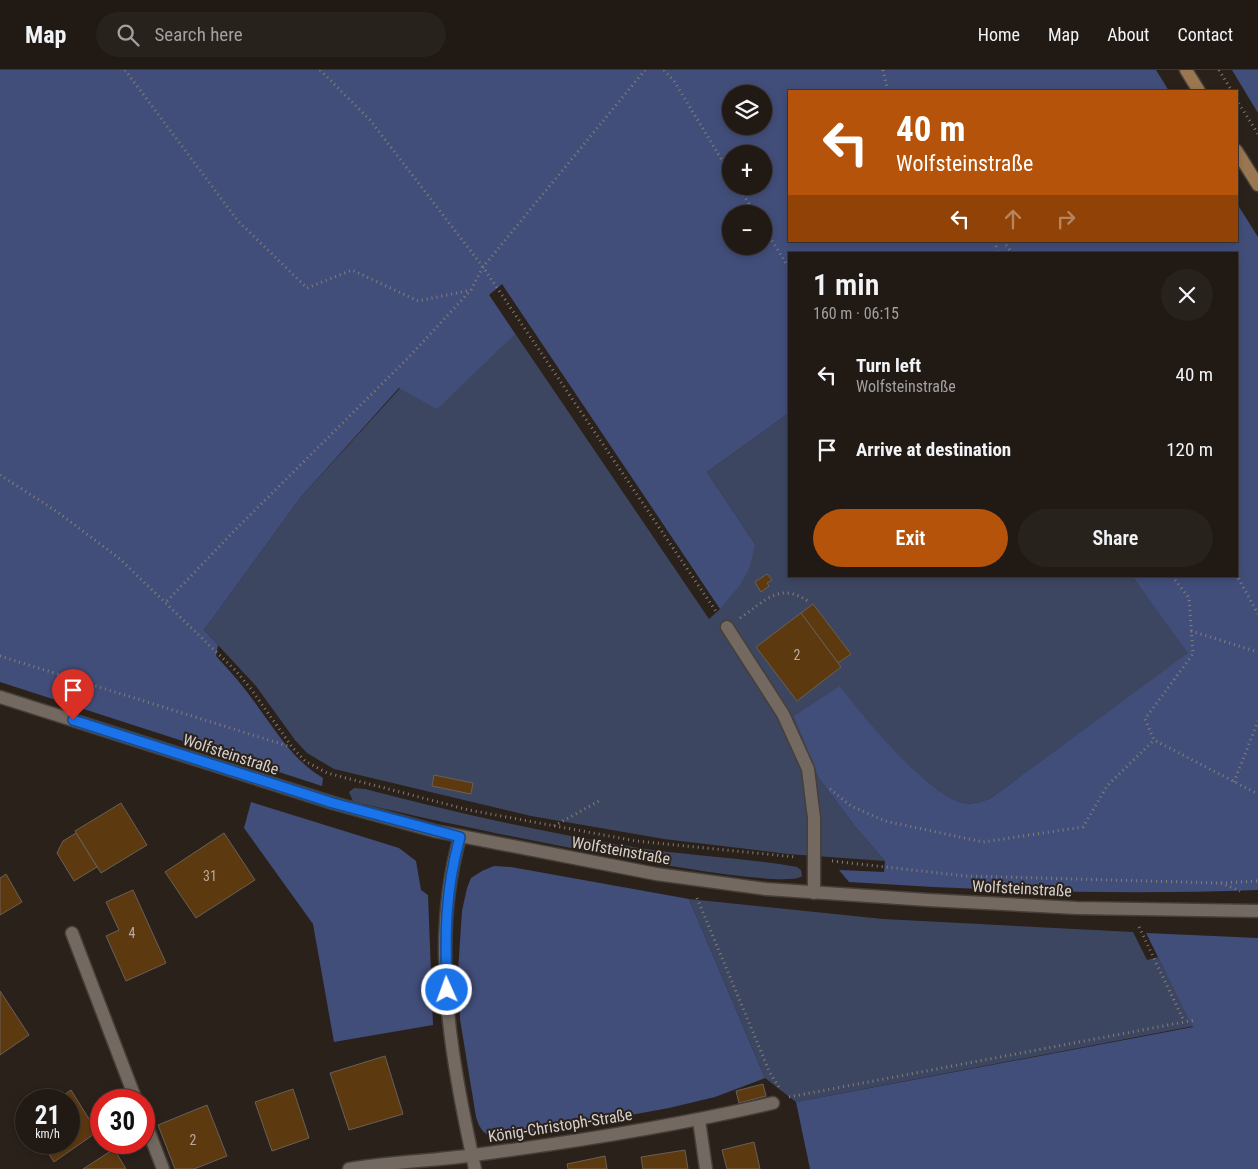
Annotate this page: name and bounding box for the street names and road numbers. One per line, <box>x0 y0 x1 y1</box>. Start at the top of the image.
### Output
street label: Wolfsteinstraße <box>180 730 281 779</box>
street label: Wolfsteinstraße <box>570 832 672 869</box>
street label: Wolfsteinstraße <box>972 876 1072 901</box>
street label: König-Christoph-Straße <box>487 1105 634 1146</box>

